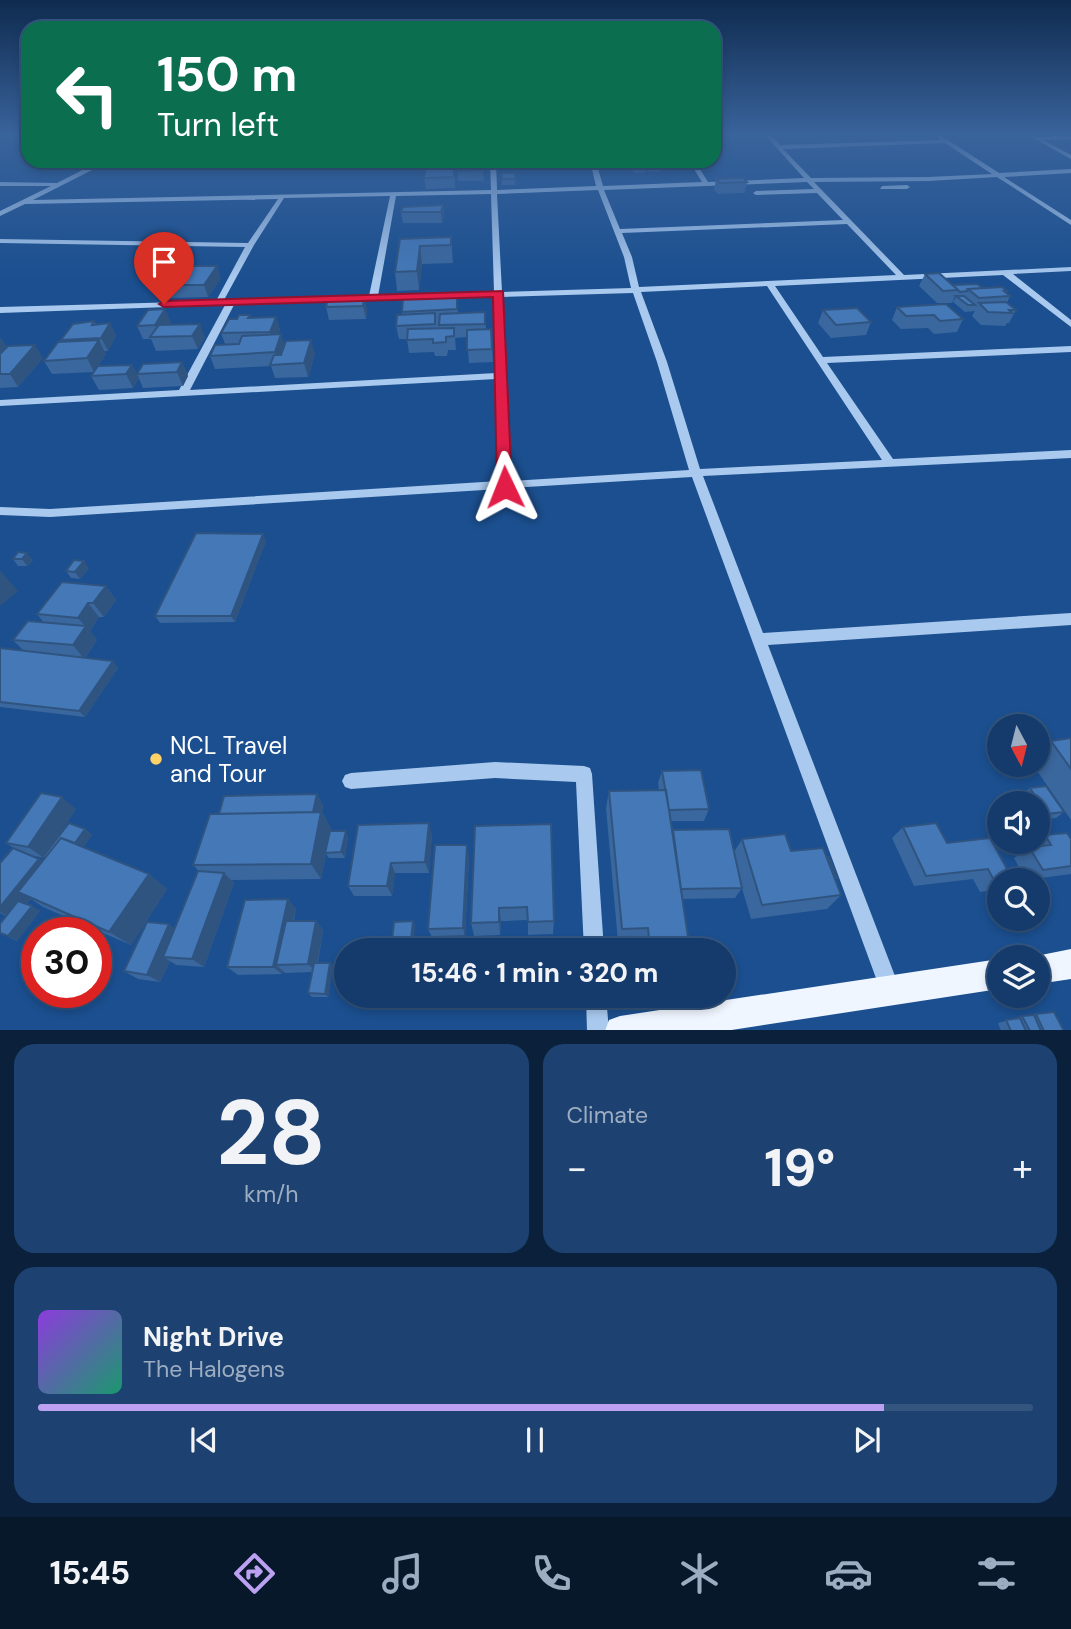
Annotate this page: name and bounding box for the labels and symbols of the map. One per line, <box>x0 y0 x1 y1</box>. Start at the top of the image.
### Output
pin <box>134 232 194 304</box>
position arrow <box>468 450 542 524</box>
north arrow <box>987 714 1050 777</box>
place label: NCL Travel and Tour <box>170 730 287 789</box>
marker: NCL Travel and Tour <box>148 751 164 767</box>
speed limit sign: 30 <box>21 917 112 1008</box>

